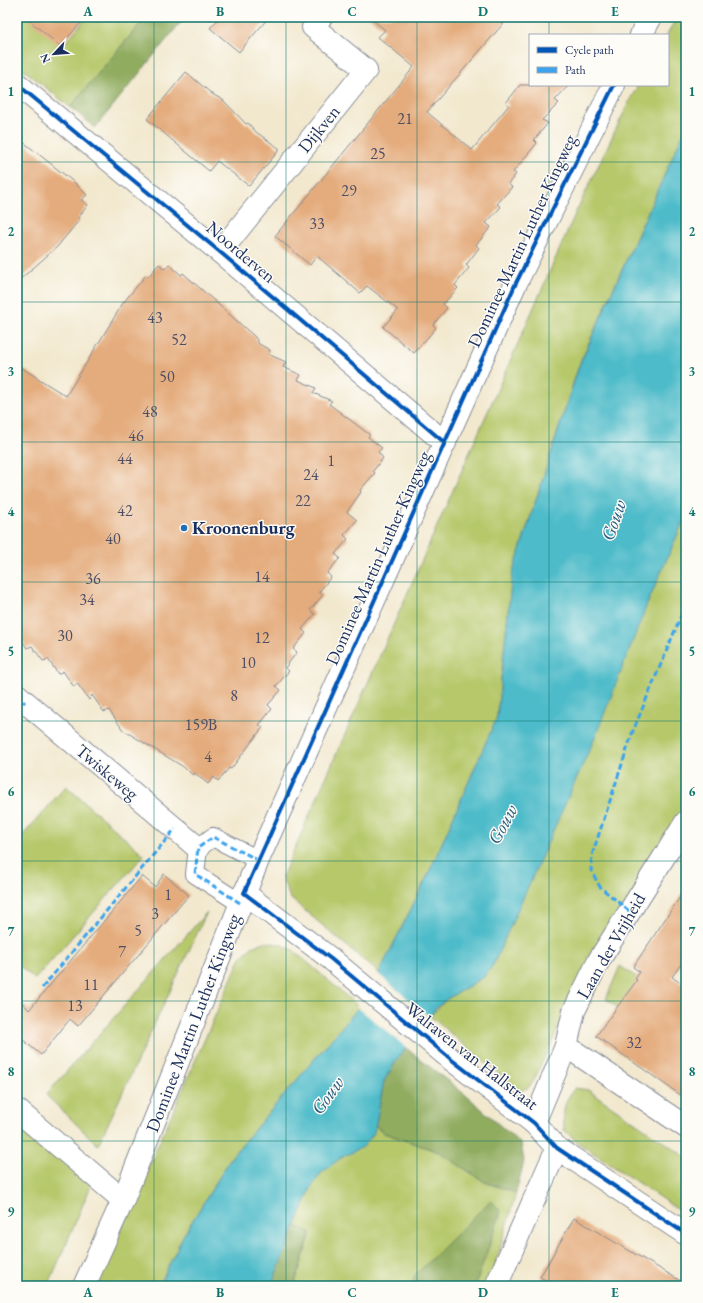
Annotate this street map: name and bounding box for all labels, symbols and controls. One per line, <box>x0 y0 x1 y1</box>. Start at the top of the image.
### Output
text: A <box>82 3 93 20</box>
text: B <box>216 3 224 20</box>
text: C <box>347 3 357 20</box>
text: D <box>478 3 488 20</box>
text: E <box>611 3 619 20</box>
north arrow <box>34 34 74 74</box>
legend <box>529 34 669 86</box>
text: Cycle path <box>565 42 614 58</box>
text: N <box>37 51 53 65</box>
text: Path <box>565 62 586 78</box>
text: 1 <box>8 83 15 100</box>
text: 1 <box>689 83 696 100</box>
street label: Dijkven <box>293 100 345 157</box>
house number: 21 <box>397 108 413 129</box>
street label: Dominee Martin Luther Kingweg <box>462 130 581 351</box>
house number: 25 <box>370 143 386 164</box>
house number: 29 <box>341 180 357 201</box>
house number: 33 <box>309 213 325 234</box>
street label: Noorderven <box>202 216 281 288</box>
text: 2 <box>8 223 15 240</box>
text: 2 <box>689 223 696 240</box>
house number: 43 <box>147 307 163 328</box>
house number: 52 <box>171 329 187 350</box>
text: 3 <box>8 363 15 380</box>
text: 3 <box>689 363 696 380</box>
house number: 50 <box>159 366 175 387</box>
house number: 48 <box>142 401 158 422</box>
house number: 46 <box>128 425 144 446</box>
street label: Dominee Martin Luther Kingweg <box>320 447 435 669</box>
house number: 44 <box>117 448 133 469</box>
house number: 1 <box>327 450 335 471</box>
house number: 24 <box>303 464 319 485</box>
house number: 22 <box>295 490 311 511</box>
water label: Gouw <box>595 496 632 544</box>
house number: 42 <box>117 500 133 521</box>
text: 4 <box>8 503 15 520</box>
text: 4 <box>689 503 696 520</box>
place label: Kroonenburg <box>192 516 296 539</box>
marker: Kroonenburg <box>179 523 189 533</box>
house number: 40 <box>105 528 121 549</box>
house number: 14 <box>254 566 270 587</box>
house number: 36 <box>85 568 101 589</box>
house number: 34 <box>79 589 95 610</box>
house number: 30 <box>57 625 73 646</box>
house number: 12 <box>254 627 270 648</box>
text: 5 <box>8 643 14 660</box>
text: 5 <box>689 643 695 660</box>
house number: 10 <box>240 652 256 673</box>
house number: 8 <box>230 685 238 706</box>
house number: 159B <box>185 714 217 735</box>
street label: Twiskeweg <box>71 739 144 805</box>
house number: 4 <box>204 746 212 767</box>
text: 6 <box>8 783 15 800</box>
text: 6 <box>689 783 696 800</box>
water label: Gouw <box>482 800 523 849</box>
house number: 1 <box>164 884 172 905</box>
street label: Laan der Vrijheid <box>571 888 651 1003</box>
house number: 3 <box>151 903 159 924</box>
street label: Dominee Martin Luther Kingweg <box>140 910 245 1135</box>
house number: 5 <box>134 920 142 941</box>
text: 7 <box>8 923 15 940</box>
text: 7 <box>689 923 696 940</box>
house number: 7 <box>118 941 126 962</box>
house number: 11 <box>83 974 99 995</box>
house number: 13 <box>67 995 83 1016</box>
street label: Walraven van Hallstraat <box>401 997 544 1115</box>
house number: 32 <box>626 1032 642 1053</box>
text: 8 <box>8 1063 15 1080</box>
text: 8 <box>689 1063 696 1080</box>
water label: Gouw <box>305 1071 350 1120</box>
text: 9 <box>8 1203 15 1220</box>
text: 9 <box>689 1203 696 1220</box>
text: A <box>82 1284 93 1301</box>
text: B <box>216 1284 224 1301</box>
text: C <box>347 1284 357 1301</box>
text: D <box>478 1284 488 1301</box>
text: E <box>611 1284 619 1301</box>

